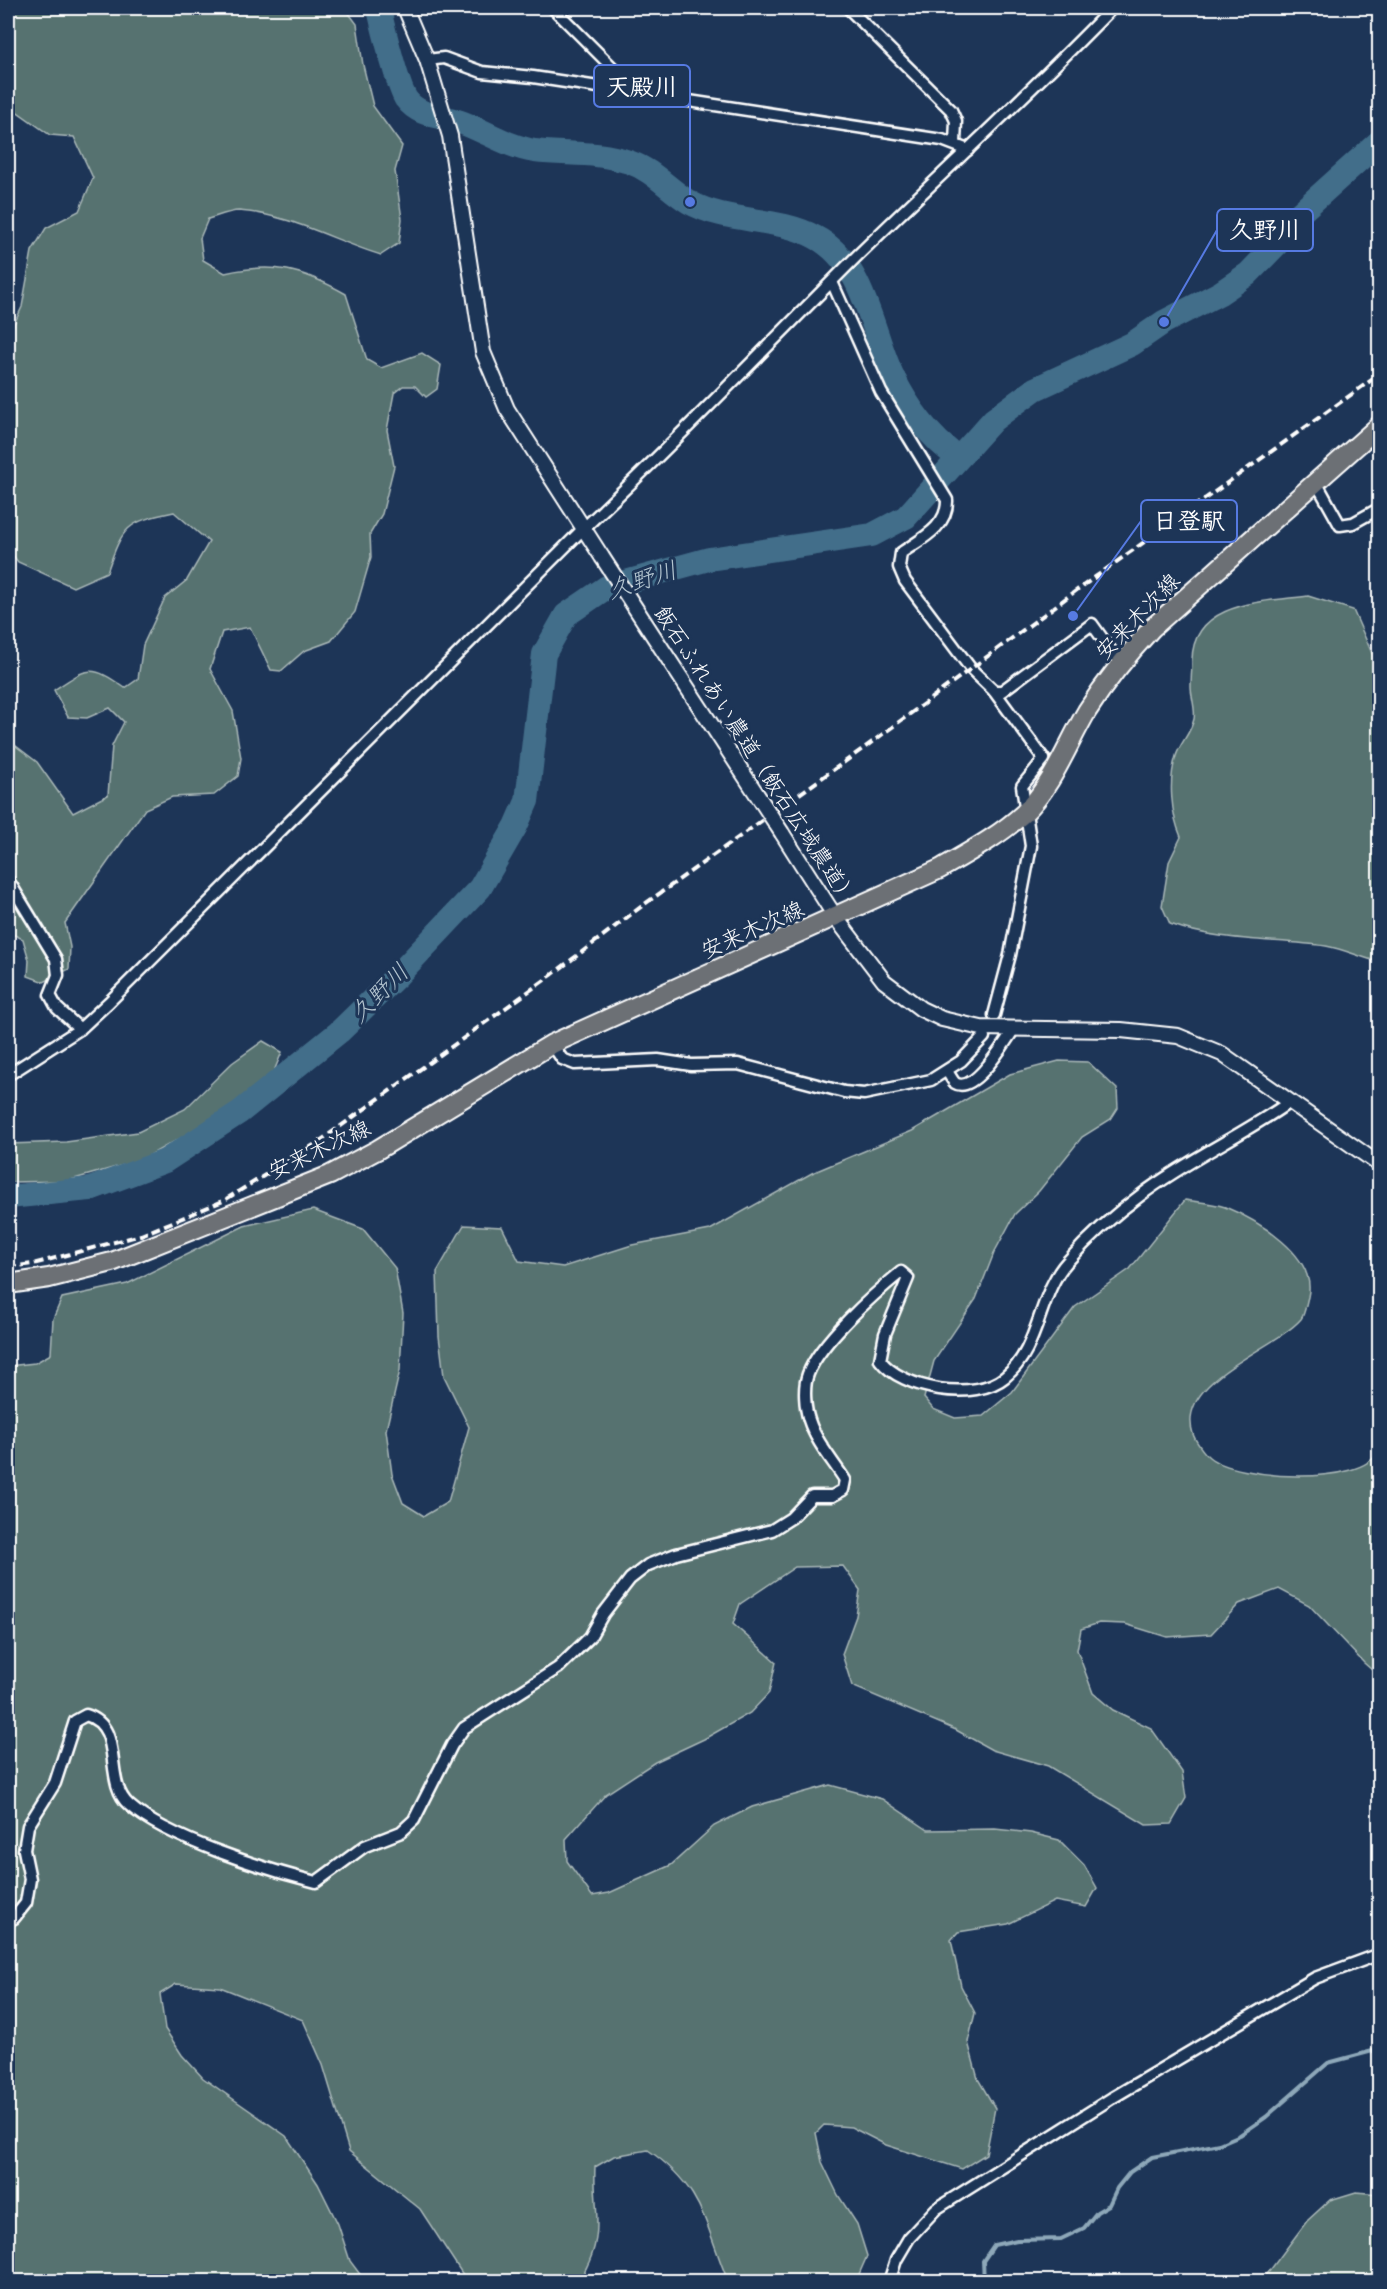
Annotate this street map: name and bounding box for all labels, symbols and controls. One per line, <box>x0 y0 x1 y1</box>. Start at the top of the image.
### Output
callout: 天殿川 <box>594 65 690 107</box>
text: 天殿川 <box>606 73 678 101</box>
callout: 久野川 <box>1217 209 1313 251</box>
text: 久野川 <box>1229 216 1301 244</box>
callout: 日登駅 <box>1141 500 1237 542</box>
text: 日登駅 <box>1153 507 1225 535</box>
water label: 久野川 <box>603 556 681 604</box>
street label: 安来木次線 <box>1090 568 1185 665</box>
street label: 飯石ふれあい農道（飯石広域農道） <box>648 601 862 910</box>
street label: 安来木次線 <box>697 896 808 964</box>
water label: 久野川 <box>344 958 414 1028</box>
street label: 安来木次線 <box>264 1115 375 1185</box>

